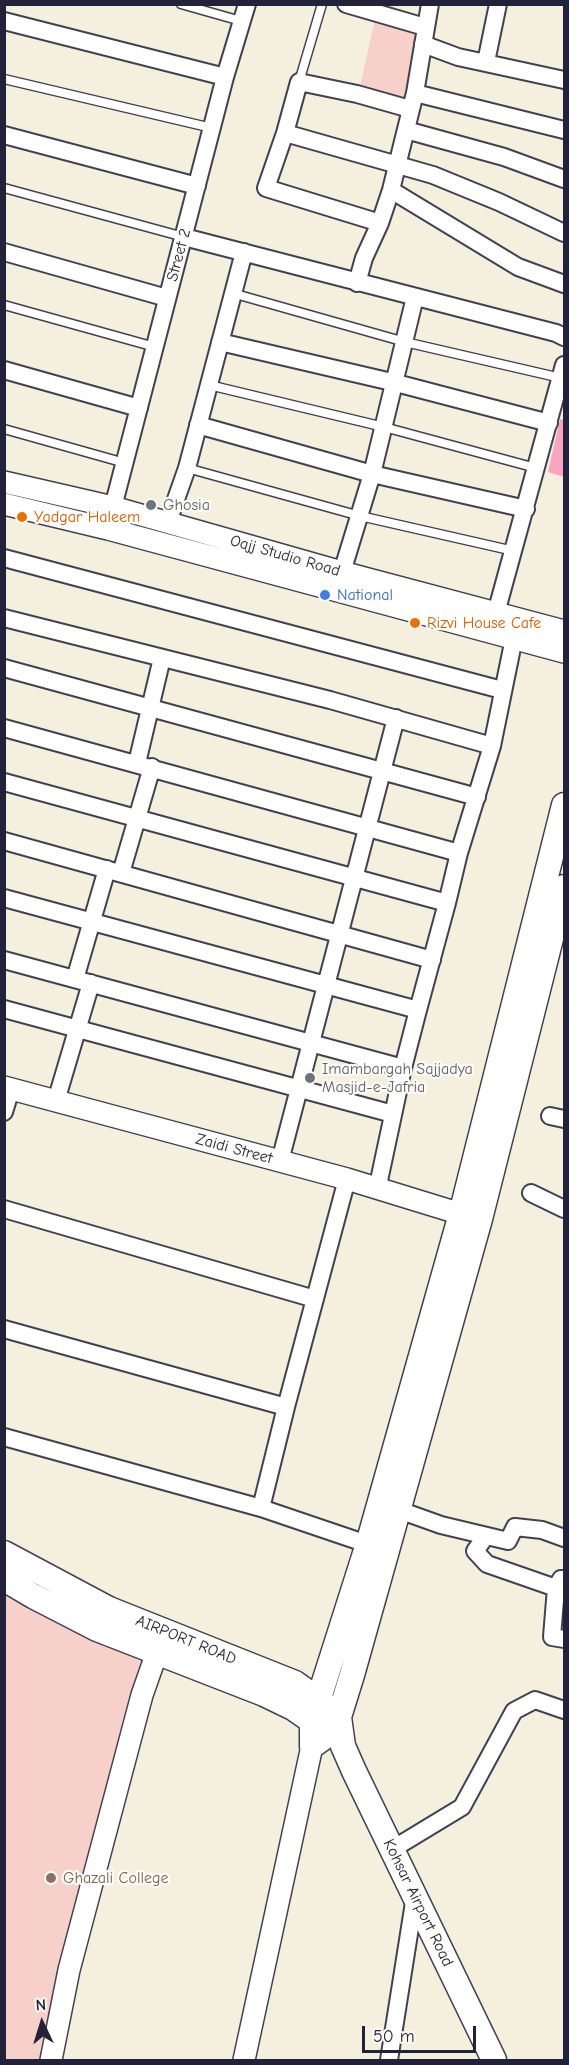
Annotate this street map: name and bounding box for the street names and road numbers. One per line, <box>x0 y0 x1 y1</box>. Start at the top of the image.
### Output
street label: Street 2 <box>163 227 195 283</box>
street label: Oajj Studio Road <box>228 531 342 581</box>
street label: Zaidi Street <box>193 1130 275 1168</box>
street label: AIRPORT ROAD <box>133 1611 239 1669</box>
street label: Kohsar Airport Road <box>379 1836 457 1970</box>

